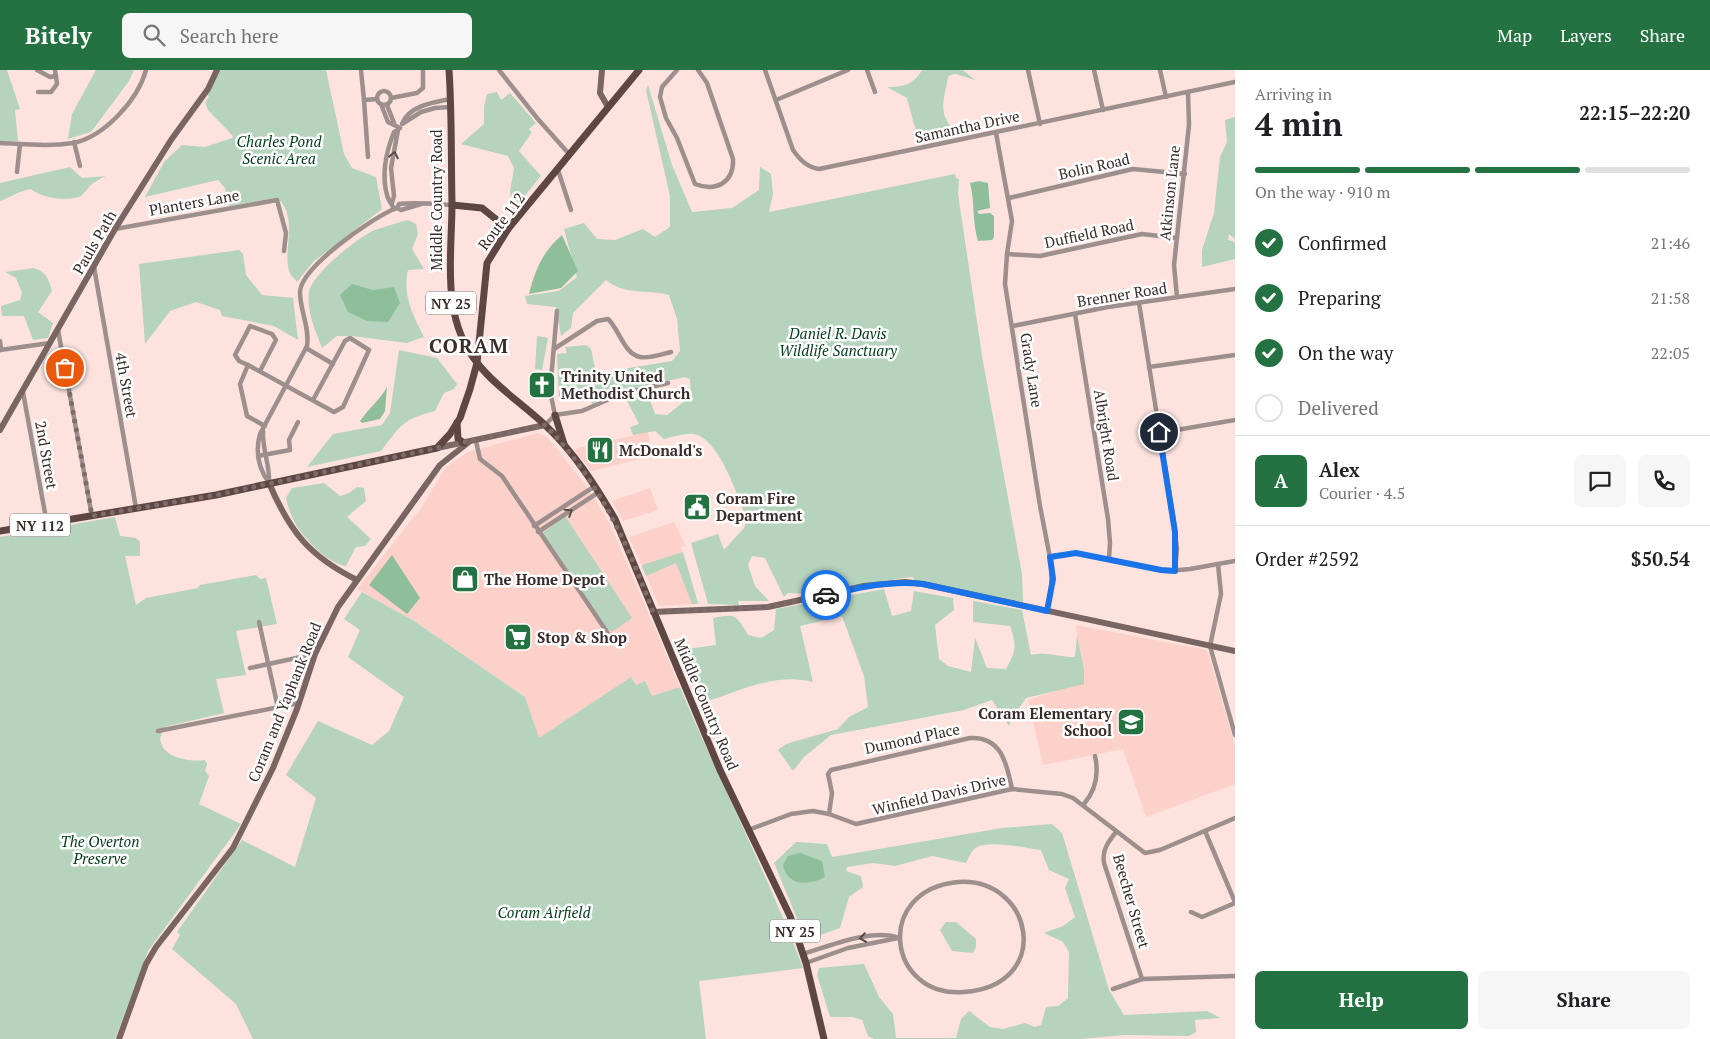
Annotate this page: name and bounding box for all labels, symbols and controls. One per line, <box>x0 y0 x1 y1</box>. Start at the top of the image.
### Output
search box <box>122 13 472 58</box>
text: Bitely <box>25 19 92 51</box>
icon: search <box>140 21 168 49</box>
text: Search here <box>180 23 278 48</box>
text: Map <box>1497 23 1532 47</box>
text: Layers <box>1560 23 1612 47</box>
text: Share <box>1640 23 1685 47</box>
text: Arriving in <box>1255 83 1332 105</box>
text: 22:15–22:20 <box>1579 100 1690 125</box>
text: 4 min <box>1255 103 1343 145</box>
street label: Samantha Drive <box>913 105 1021 147</box>
street label: Middle Country Road <box>426 129 446 271</box>
park label: Charles Pond Scenic Area <box>237 131 322 168</box>
street label: Atkinson Lane <box>1154 144 1184 242</box>
street label: Bolin Road <box>1056 148 1132 184</box>
one-way arrow <box>388 151 398 160</box>
text: On the way · 910 m <box>1255 181 1390 203</box>
street label: Planters Lane <box>147 184 241 220</box>
street label: Route 112 <box>473 188 529 254</box>
street label: Pauls Path <box>68 206 120 278</box>
street label: Duffield Road <box>1042 214 1136 252</box>
icon: check <box>1255 229 1283 257</box>
text: Confirmed <box>1298 230 1387 255</box>
text: 21:46 <box>1651 232 1690 254</box>
street label: Brenner Road <box>1076 277 1168 311</box>
icon: check <box>1255 284 1283 312</box>
text: Preparing <box>1298 285 1381 310</box>
text: 21:58 <box>1651 287 1690 309</box>
road number: NY 25 <box>426 292 476 314</box>
park label: Daniel R. Davis Wildlife Sanctuary <box>779 323 898 360</box>
street label: Grady Lane <box>1016 331 1048 409</box>
district label: CORAM <box>429 332 509 359</box>
icon: check <box>1255 339 1283 367</box>
text: On the way <box>1298 340 1393 365</box>
text: 22:05 <box>1651 342 1690 364</box>
pin <box>44 347 86 389</box>
street label: 4th Street <box>111 351 143 420</box>
icon: bag <box>51 354 79 382</box>
place label: Trinity United Methodist Church <box>561 366 691 403</box>
church icon: Trinity United Methodist Church <box>527 370 557 400</box>
street label: Albright Road <box>1090 388 1124 482</box>
text: Delivered <box>1298 395 1379 420</box>
pin <box>1138 411 1180 453</box>
icon: home <box>1145 418 1173 446</box>
street label: 2nd Street <box>31 419 63 491</box>
restaurant icon: McDonald's <box>585 435 615 465</box>
place label: McDonald's <box>619 440 703 460</box>
button: chat <box>1574 455 1626 507</box>
button: phone <box>1638 455 1690 507</box>
text: Alex <box>1319 457 1360 482</box>
text: A <box>1274 468 1288 493</box>
text: Courier · 4.5 <box>1319 482 1405 504</box>
place label: Coram Fire Department <box>716 488 803 525</box>
public building icon: Coram Fire Department <box>682 492 712 522</box>
one-way arrow <box>563 509 572 518</box>
road number: NY 112 <box>10 514 70 536</box>
text: Order #2592 <box>1255 546 1359 571</box>
text: $50.54 <box>1631 546 1690 571</box>
shop icon: The Home Depot <box>450 564 480 594</box>
place label: The Home Depot <box>484 569 605 589</box>
courier <box>801 570 851 620</box>
icon: car <box>812 581 840 609</box>
street label: Coram and Yaphank Road <box>243 619 325 785</box>
supermarket icon: Stop & Shop <box>503 622 533 652</box>
place label: Stop & Shop <box>537 627 627 647</box>
street label: Middle Country Road <box>670 635 744 773</box>
place label: Coram Elementary School <box>978 703 1113 740</box>
school or university icon: Coram Elementary School <box>1116 707 1146 737</box>
street label: Dumond Place <box>863 718 961 758</box>
street label: Winfield Davis Drive <box>870 769 1008 819</box>
park label: The Overton Preserve <box>60 831 140 868</box>
street label: Beecher Street <box>1109 852 1155 951</box>
park label: Coram Airfield <box>497 902 591 922</box>
road number: NY 25 <box>770 919 820 942</box>
one-way arrow <box>859 932 867 943</box>
button: Help <box>1255 971 1468 1029</box>
button: Share <box>1478 971 1690 1029</box>

